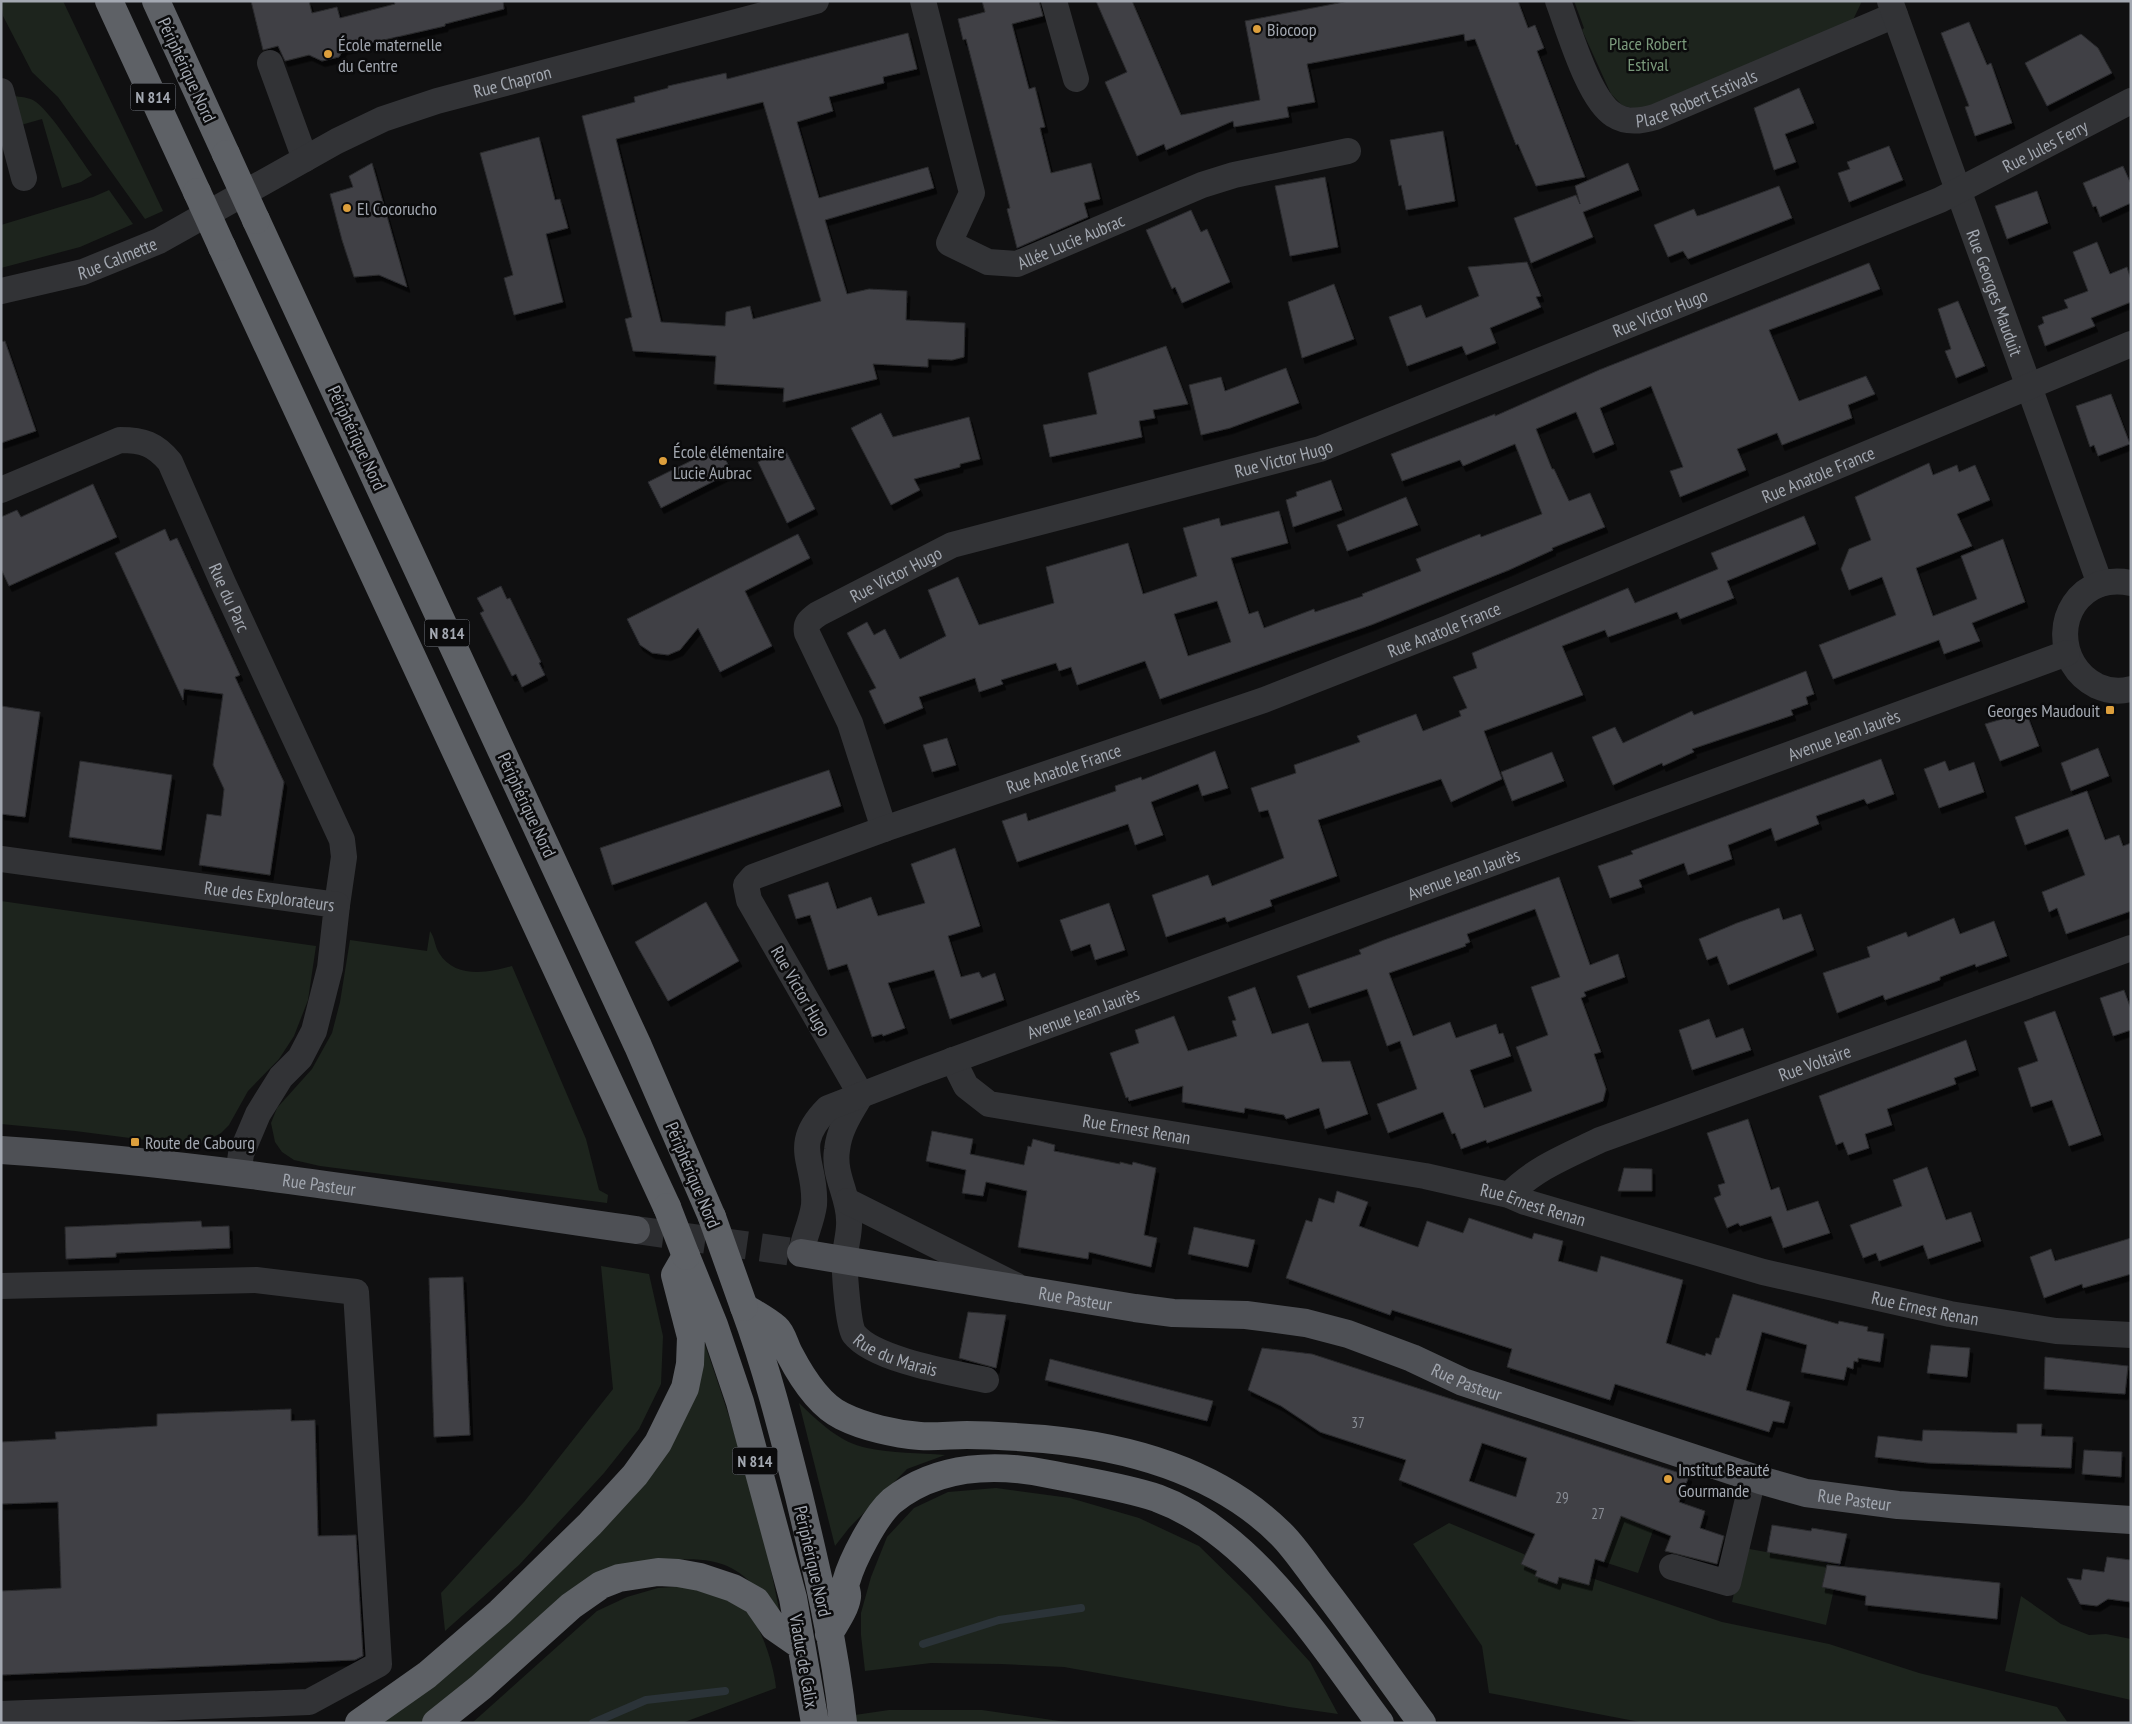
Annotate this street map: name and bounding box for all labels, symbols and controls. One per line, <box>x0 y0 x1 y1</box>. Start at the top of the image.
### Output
street label: Périphérique Nord <box>153 14 221 126</box>
place label: Biocoop <box>1267 18 1317 41</box>
marker: Biocoop <box>1251 23 1263 35</box>
park label: Place Robert Estival <box>1609 32 1687 76</box>
place label: École maternelle du Centre <box>338 33 442 77</box>
marker: École maternelle du Centre <box>322 48 334 60</box>
street label: Rue Chapron <box>471 60 553 102</box>
street label: Place Robert Estivals <box>1635 64 1760 132</box>
road number: N 814 <box>130 84 176 110</box>
street label: Rue Jules Ferry <box>1998 114 2092 177</box>
place label: El Cocorucho <box>357 197 437 220</box>
marker: El Cocorucho <box>341 202 353 214</box>
street label: Allée Lucie Aubrac <box>1014 208 1128 274</box>
street label: Rue Georges Mauduit <box>1962 226 2028 359</box>
street label: Rue Calmette <box>76 232 160 284</box>
street label: Rue Victor Hugo <box>1609 283 1711 342</box>
street label: Périphérique Nord <box>323 382 391 494</box>
street label: Rue Victor Hugo <box>1232 434 1336 482</box>
place label: École élémentaire Lucie Aubrac <box>673 440 785 484</box>
street label: Rue Anatole France <box>1758 440 1878 508</box>
marker: École élémentaire Lucie Aubrac <box>657 455 669 467</box>
street label: Rue Victor Hugo <box>846 541 946 607</box>
street label: Rue du Parc <box>204 559 256 636</box>
street label: Rue Anatole France <box>1384 596 1504 662</box>
road number: N 814 <box>424 620 470 646</box>
place label: Georges Maudouit <box>1987 699 2100 722</box>
street label: Avenue Jean Jaurès <box>1784 704 1903 766</box>
marker: Georges Maudouit <box>2104 704 2116 716</box>
street label: Rue Anatole France <box>1003 738 1124 798</box>
street label: Périphérique Nord <box>493 749 561 861</box>
street label: Avenue Jean Jaurès <box>1404 843 1523 905</box>
street label: Rue des Explorateurs <box>203 875 336 916</box>
street label: Rue Victor Hugo <box>766 942 836 1040</box>
street label: Avenue Jean Jaurès <box>1024 982 1142 1044</box>
street label: Rue Voltaire <box>1775 1039 1854 1086</box>
street label: Rue Ernest Renan <box>1081 1108 1192 1149</box>
street label: Périphérique Nord <box>660 1119 726 1231</box>
place label: Route de Cabourg <box>145 1131 255 1154</box>
marker: Route de Cabourg <box>129 1136 141 1148</box>
street label: Rue Pasteur <box>281 1168 357 1200</box>
street label: Rue Ernest Renan <box>1478 1177 1588 1231</box>
street label: Rue Pasteur <box>1037 1281 1114 1316</box>
street label: Rue Ernest Renan <box>1869 1285 1980 1330</box>
street label: Rue du Marais <box>849 1328 940 1381</box>
street label: Rue Pasteur <box>1428 1357 1505 1406</box>
house number: 37 <box>1351 1413 1365 1432</box>
road number: N 814 <box>732 1448 778 1474</box>
place label: Institut Beauté Gourmande <box>1678 1458 1770 1502</box>
marker: Institut Beauté Gourmande <box>1662 1473 1674 1485</box>
street label: Rue Pasteur <box>1817 1483 1893 1516</box>
house number: 29 <box>1555 1488 1569 1507</box>
street label: Périphérique Nord <box>789 1503 837 1619</box>
house number: 27 <box>1591 1504 1605 1523</box>
street label: Viaduc de Calix <box>784 1611 824 1710</box>

